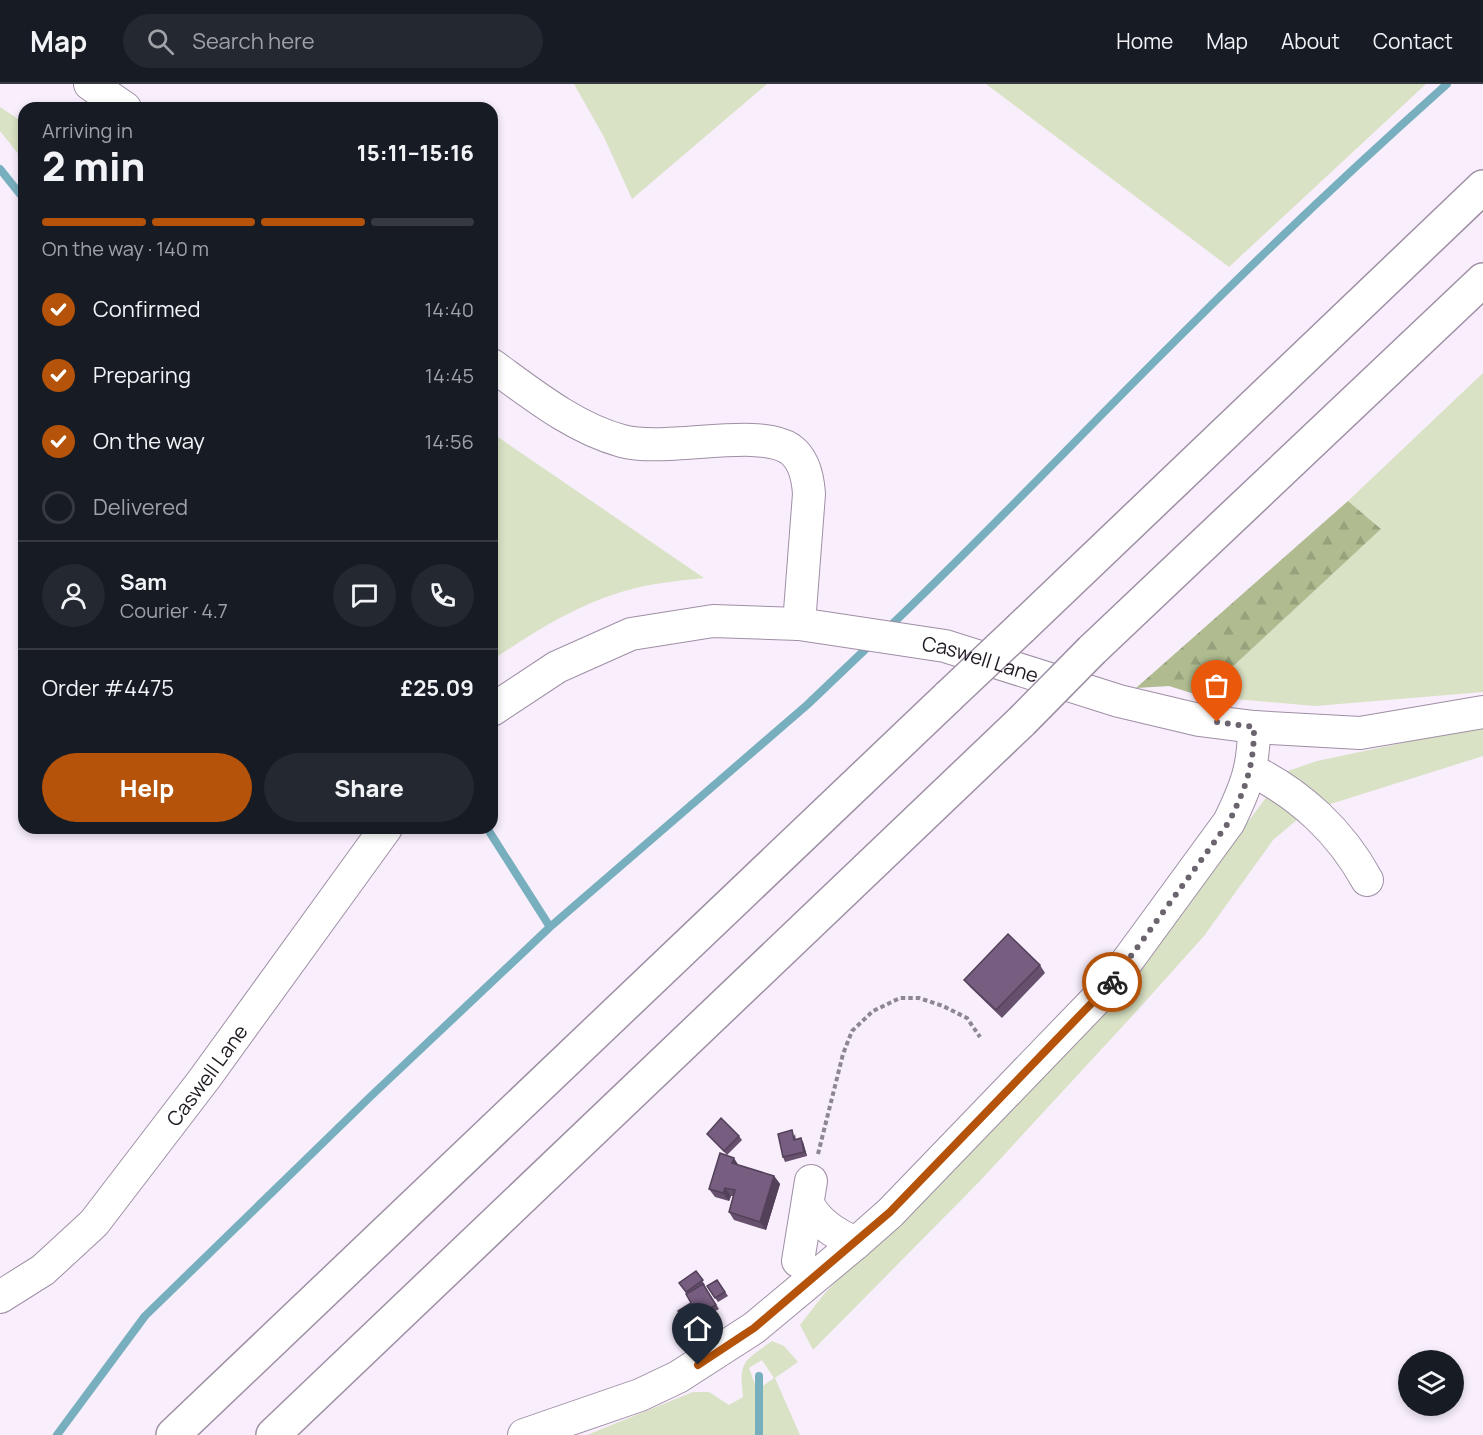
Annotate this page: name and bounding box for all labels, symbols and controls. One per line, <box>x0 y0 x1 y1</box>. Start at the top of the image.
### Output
search box <box>123 14 543 68</box>
text: Map <box>30 22 87 60</box>
icon: search <box>144 25 177 58</box>
text: Search here <box>192 26 315 56</box>
text: Home <box>1116 27 1173 55</box>
text: Map <box>1206 27 1248 55</box>
text: About <box>1281 27 1340 55</box>
text: Contact <box>1373 27 1453 55</box>
text: Arriving in <box>42 117 133 144</box>
text: 15:11–15:16 <box>357 138 474 168</box>
text: 2 min <box>42 139 145 193</box>
text: On the way · 140 m <box>42 235 209 262</box>
icon: check <box>42 293 75 326</box>
text: Confirmed <box>93 294 201 324</box>
text: 14:40 <box>424 296 474 323</box>
icon: check <box>42 359 75 392</box>
text: Preparing <box>93 360 191 390</box>
text: 14:45 <box>425 362 474 389</box>
icon: check <box>42 425 75 458</box>
text: On the way <box>93 426 205 456</box>
text: 14:56 <box>424 428 474 455</box>
text: Delivered <box>93 492 188 522</box>
button: person <box>42 564 105 627</box>
button: chat <box>333 564 396 627</box>
button: phone <box>411 564 474 627</box>
text: Sam <box>120 567 167 597</box>
text: Courier · 4.7 <box>120 597 228 624</box>
street label: Caswell Lane <box>920 629 1042 688</box>
pin <box>1191 660 1242 722</box>
icon: bag <box>1200 669 1233 702</box>
text: Order #4475 <box>42 673 174 703</box>
text: £25.09 <box>401 673 474 703</box>
button: Help <box>42 753 252 822</box>
button: Share <box>264 753 474 822</box>
courier <box>1082 952 1142 1012</box>
icon: bike <box>1096 966 1129 999</box>
street label: Caswell Lane <box>160 1019 253 1131</box>
pin <box>672 1303 723 1365</box>
icon: home <box>681 1312 714 1345</box>
map controls <box>1398 1350 1464 1416</box>
button: layers <box>1398 1350 1464 1416</box>

